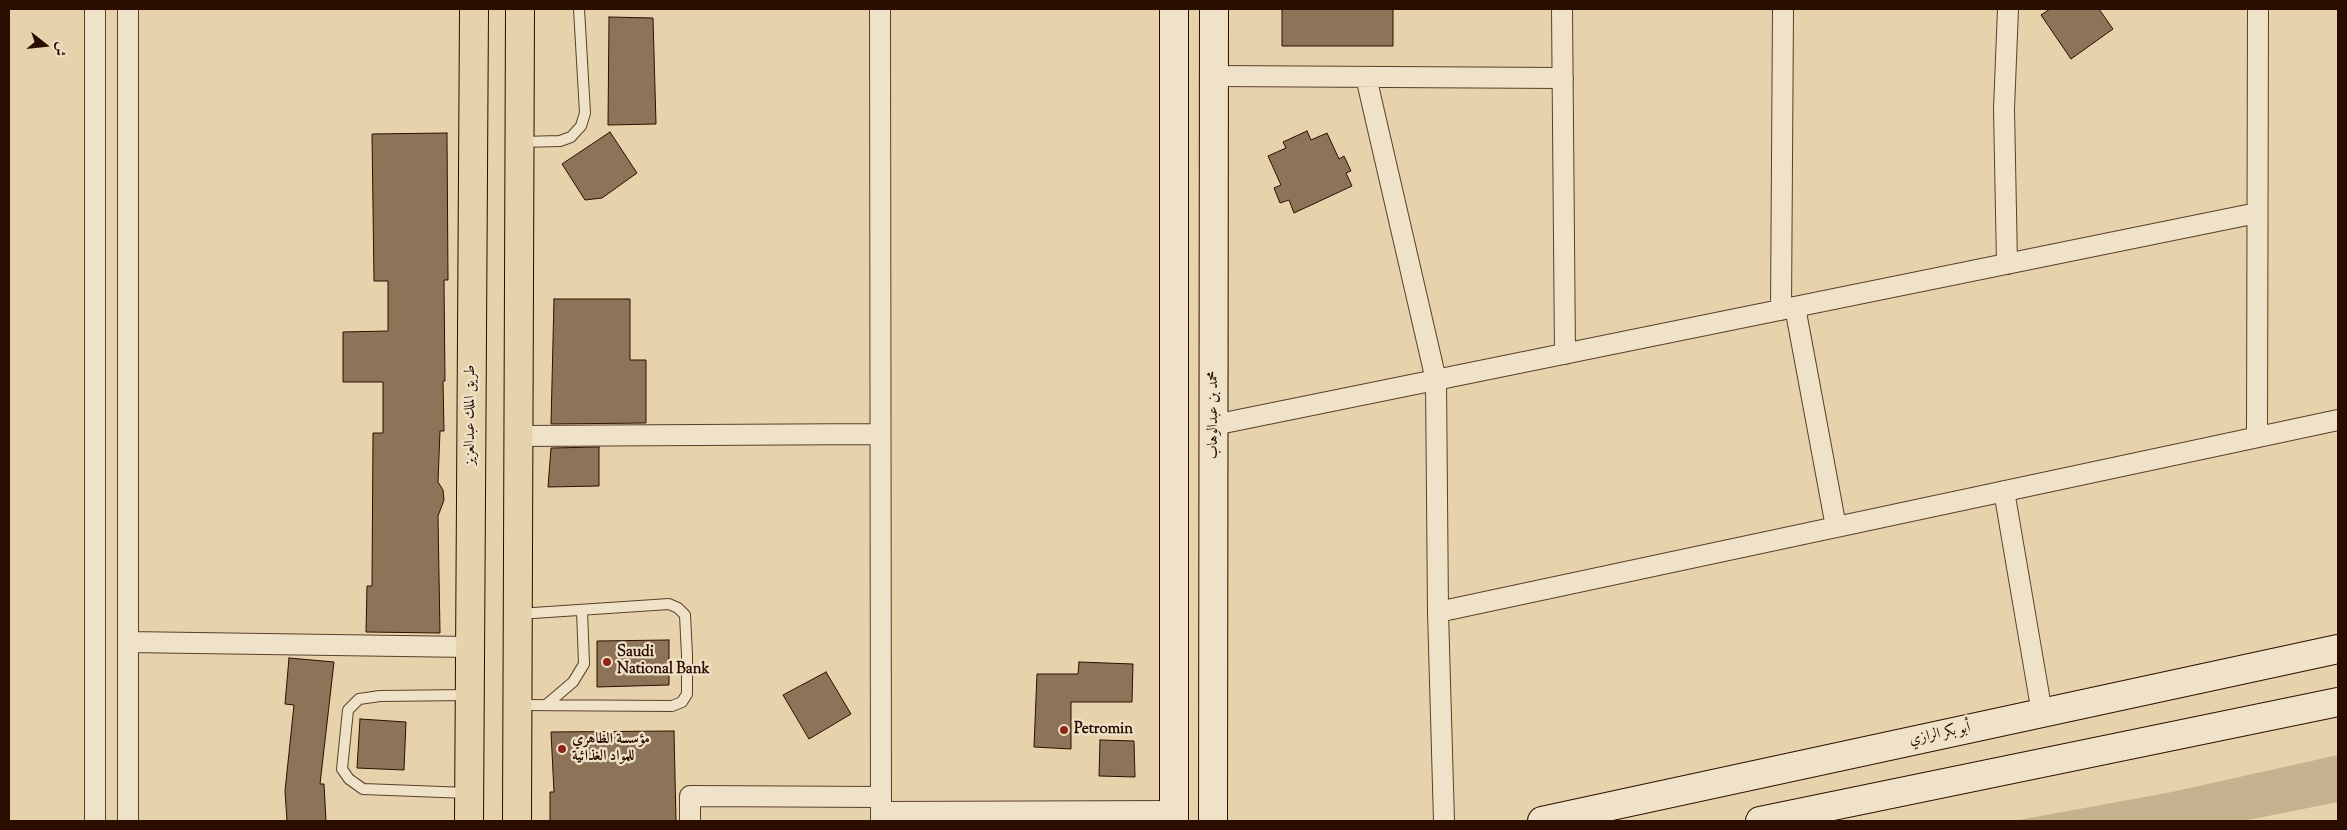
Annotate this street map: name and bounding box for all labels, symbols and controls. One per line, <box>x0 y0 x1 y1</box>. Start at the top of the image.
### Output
north arrow <box>20 20 70 70</box>
text: ش <box>48 40 71 59</box>
street label: طريق الملك عبدالعزيز <box>462 365 480 465</box>
street label: محمد بن عبدالوهاب <box>1205 371 1223 459</box>
place label: Saudi National Bank <box>617 644 710 679</box>
marker: Saudi National Bank <box>601 656 613 668</box>
street label: أبو بكر الرازي <box>1908 720 1972 750</box>
place label: Petromin <box>1074 721 1133 739</box>
marker: Petromin <box>1058 724 1070 736</box>
place label: مؤسسة الظاهري للمواد الغذائية <box>572 731 650 766</box>
marker: مؤسسة الظاهري للمواد الغذائية <box>556 743 568 755</box>

